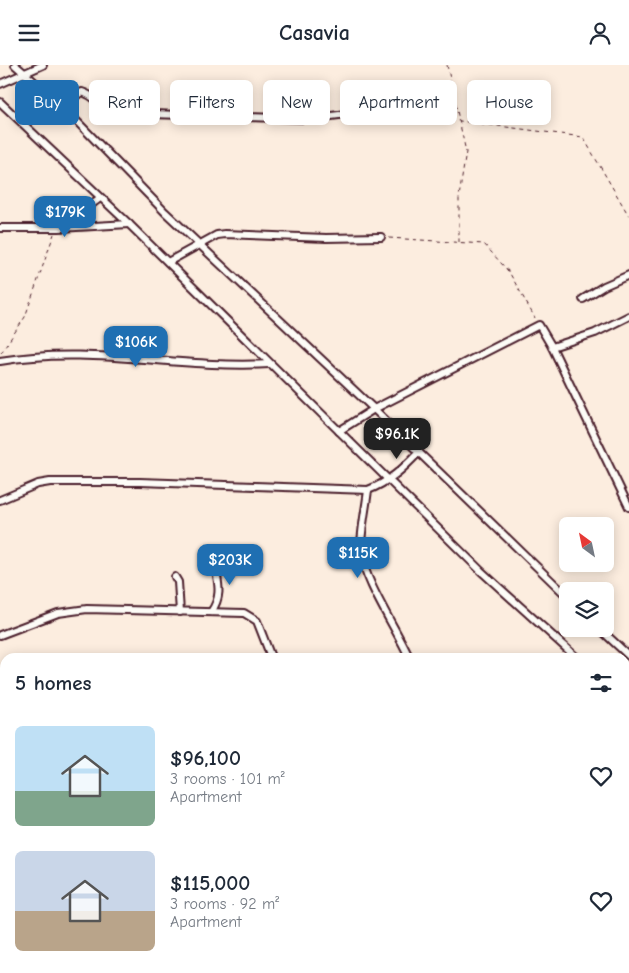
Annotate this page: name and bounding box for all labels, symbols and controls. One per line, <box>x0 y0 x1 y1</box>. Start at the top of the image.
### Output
icon: menu <box>15 19 43 47</box>
icon: person <box>586 19 614 47</box>
text: Casavia <box>279 20 350 46</box>
chip: Buy <box>15 80 79 125</box>
chip: Rent <box>89 80 160 125</box>
chip: Filters <box>170 80 253 125</box>
chip: New <box>263 80 330 125</box>
chip: Apartment <box>340 80 457 125</box>
chip: House <box>467 80 551 125</box>
pin: $179K <box>30 195 100 238</box>
text: $179K <box>45 203 85 221</box>
pin: $106K <box>101 325 171 368</box>
text: $106K <box>115 333 157 351</box>
pin: $96.1K <box>356 417 438 460</box>
text: $96.1K <box>375 425 419 443</box>
north arrow <box>559 517 614 573</box>
map controls <box>559 517 614 637</box>
pin: $115K <box>323 537 393 579</box>
pin: $203K <box>195 543 265 586</box>
text: $115K <box>338 544 378 562</box>
text: $203K <box>208 551 252 569</box>
button: layers <box>559 582 614 637</box>
icon: filters <box>587 669 615 697</box>
text: 5 homes <box>15 671 92 695</box>
icon: home <box>55 746 115 806</box>
text: $96,100 <box>170 746 241 770</box>
icon: heart <box>587 762 615 790</box>
text: 3 rooms · 101 m² <box>170 770 285 788</box>
text: Apartment <box>170 788 242 806</box>
icon: home <box>55 871 115 931</box>
text: $115,000 <box>170 871 250 895</box>
icon: heart <box>587 887 615 915</box>
text: 3 rooms · 92 m² <box>170 895 279 913</box>
text: Apartment <box>170 913 242 931</box>

